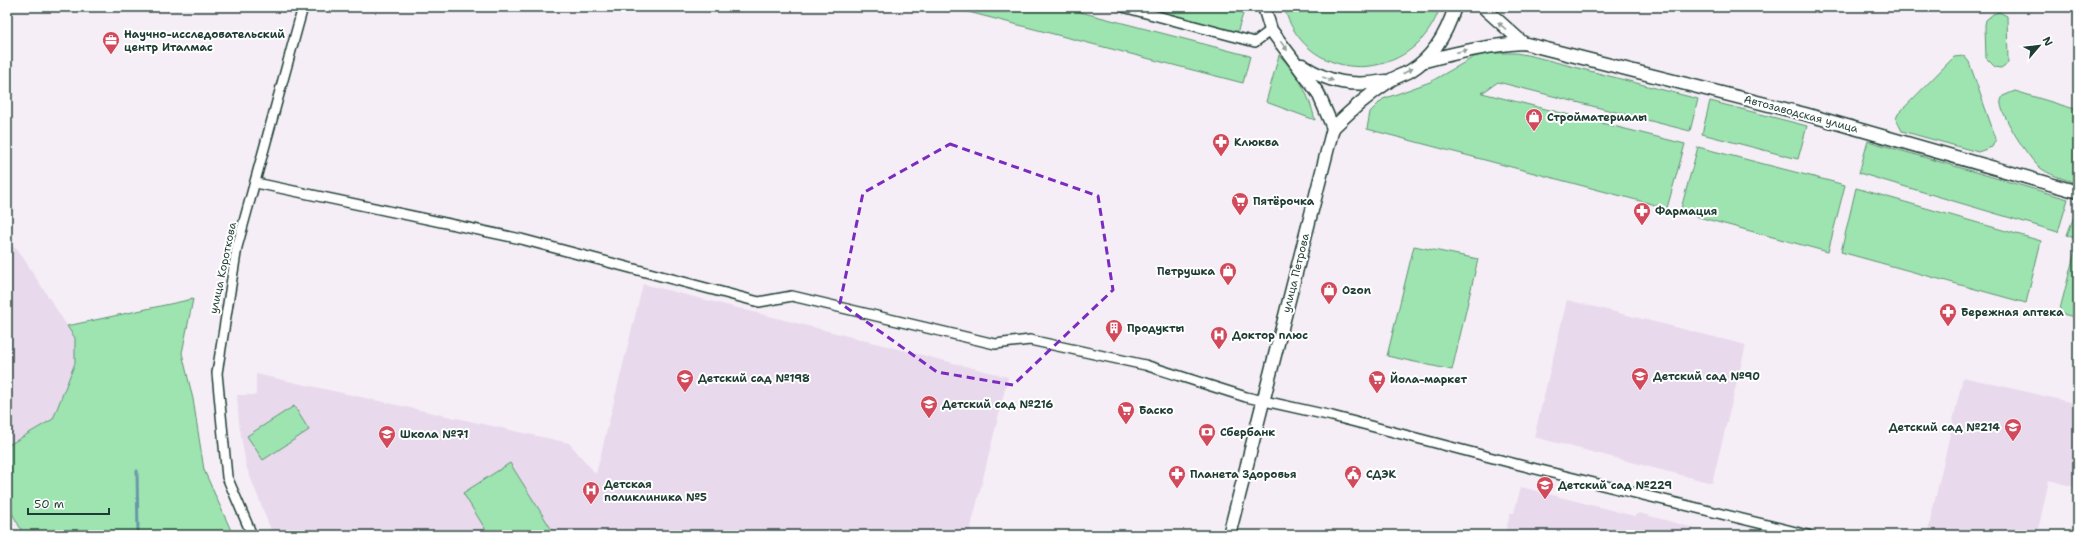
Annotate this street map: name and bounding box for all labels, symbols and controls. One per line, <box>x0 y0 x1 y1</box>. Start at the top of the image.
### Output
one-way arrow <box>1497 21 1507 30</box>
north arrow <box>2019 26 2059 66</box>
place label: Научно-исследовательский центр Италмас <box>124 27 285 55</box>
office icon: Научно-исследовательский центр Италмас <box>101 30 121 55</box>
text: N <box>2039 34 2056 49</box>
one-way arrow <box>1280 41 1288 52</box>
one-way arrow <box>1456 47 1469 53</box>
one-way arrow <box>1402 68 1414 75</box>
one-way arrow <box>1322 76 1334 82</box>
street label: Автозаводская улица <box>1742 92 1860 137</box>
shop icon: Стройматериалы <box>1524 107 1544 132</box>
place label: Стройматериалы <box>1547 110 1647 125</box>
pharmacy icon: Клюква <box>1211 132 1231 157</box>
place label: Клюква <box>1234 135 1279 150</box>
supermarket icon: Пятёрочка <box>1230 191 1250 216</box>
place label: Пятёрочка <box>1253 194 1315 209</box>
pharmacy icon: Фармация <box>1632 201 1652 226</box>
place label: Фармация <box>1655 204 1718 219</box>
street label: улица Короткова <box>206 221 240 315</box>
street label: улица Петрова <box>1279 232 1313 314</box>
shop icon: Петрушка <box>1218 261 1238 286</box>
place label: Петрушка <box>1157 264 1215 279</box>
shop icon: Ozon <box>1319 280 1339 305</box>
place label: Ozon <box>1342 283 1372 298</box>
pharmacy icon: Бережная аптека <box>1938 302 1958 327</box>
place label: Бережная аптека <box>1961 305 2064 320</box>
building icon: Продукты <box>1104 318 1124 343</box>
place label: Продукты <box>1127 321 1185 336</box>
hospital icon: Доктор плюс <box>1209 325 1229 350</box>
place label: Доктор плюс <box>1232 328 1308 343</box>
school or university icon: Детский сад №90 <box>1630 366 1650 391</box>
school or university icon: Детский сад №198 <box>675 368 695 393</box>
supermarket icon: Йола-маркет <box>1367 369 1387 394</box>
place label: Детский сад №90 <box>1653 369 1760 384</box>
place label: Детский сад №198 <box>698 371 810 386</box>
place label: Йола-маркет <box>1390 371 1467 387</box>
school or university icon: Детский сад №216 <box>919 394 939 419</box>
place label: Детский сад №216 <box>942 397 1053 412</box>
supermarket icon: Баско <box>1116 400 1136 425</box>
place label: Баско <box>1139 403 1173 418</box>
school or university icon: Детский сад №214 <box>2003 417 2023 442</box>
place label: Детский сад №214 <box>1889 420 2000 435</box>
bank icon: Сбербанк <box>1197 422 1217 447</box>
school or university icon: Школа №71 <box>377 424 397 449</box>
place label: Сбербанк <box>1220 425 1275 440</box>
place label: Школа №71 <box>400 427 469 442</box>
pharmacy icon: Планета Здоровья <box>1167 464 1187 489</box>
public building icon: СДЭК <box>1343 464 1363 489</box>
place label: Планета Здоровья <box>1190 467 1297 482</box>
place label: СДЭК <box>1366 467 1397 482</box>
school or university icon: Детский сад №229 <box>1535 475 1555 500</box>
place label: Детская поликлиника №5 <box>604 477 707 505</box>
place label: Детский сад №229 <box>1558 478 1672 493</box>
hospital icon: Детская поликлиника №5 <box>581 480 601 505</box>
scale bar <box>28 490 109 516</box>
text: 50 m <box>34 496 64 512</box>

